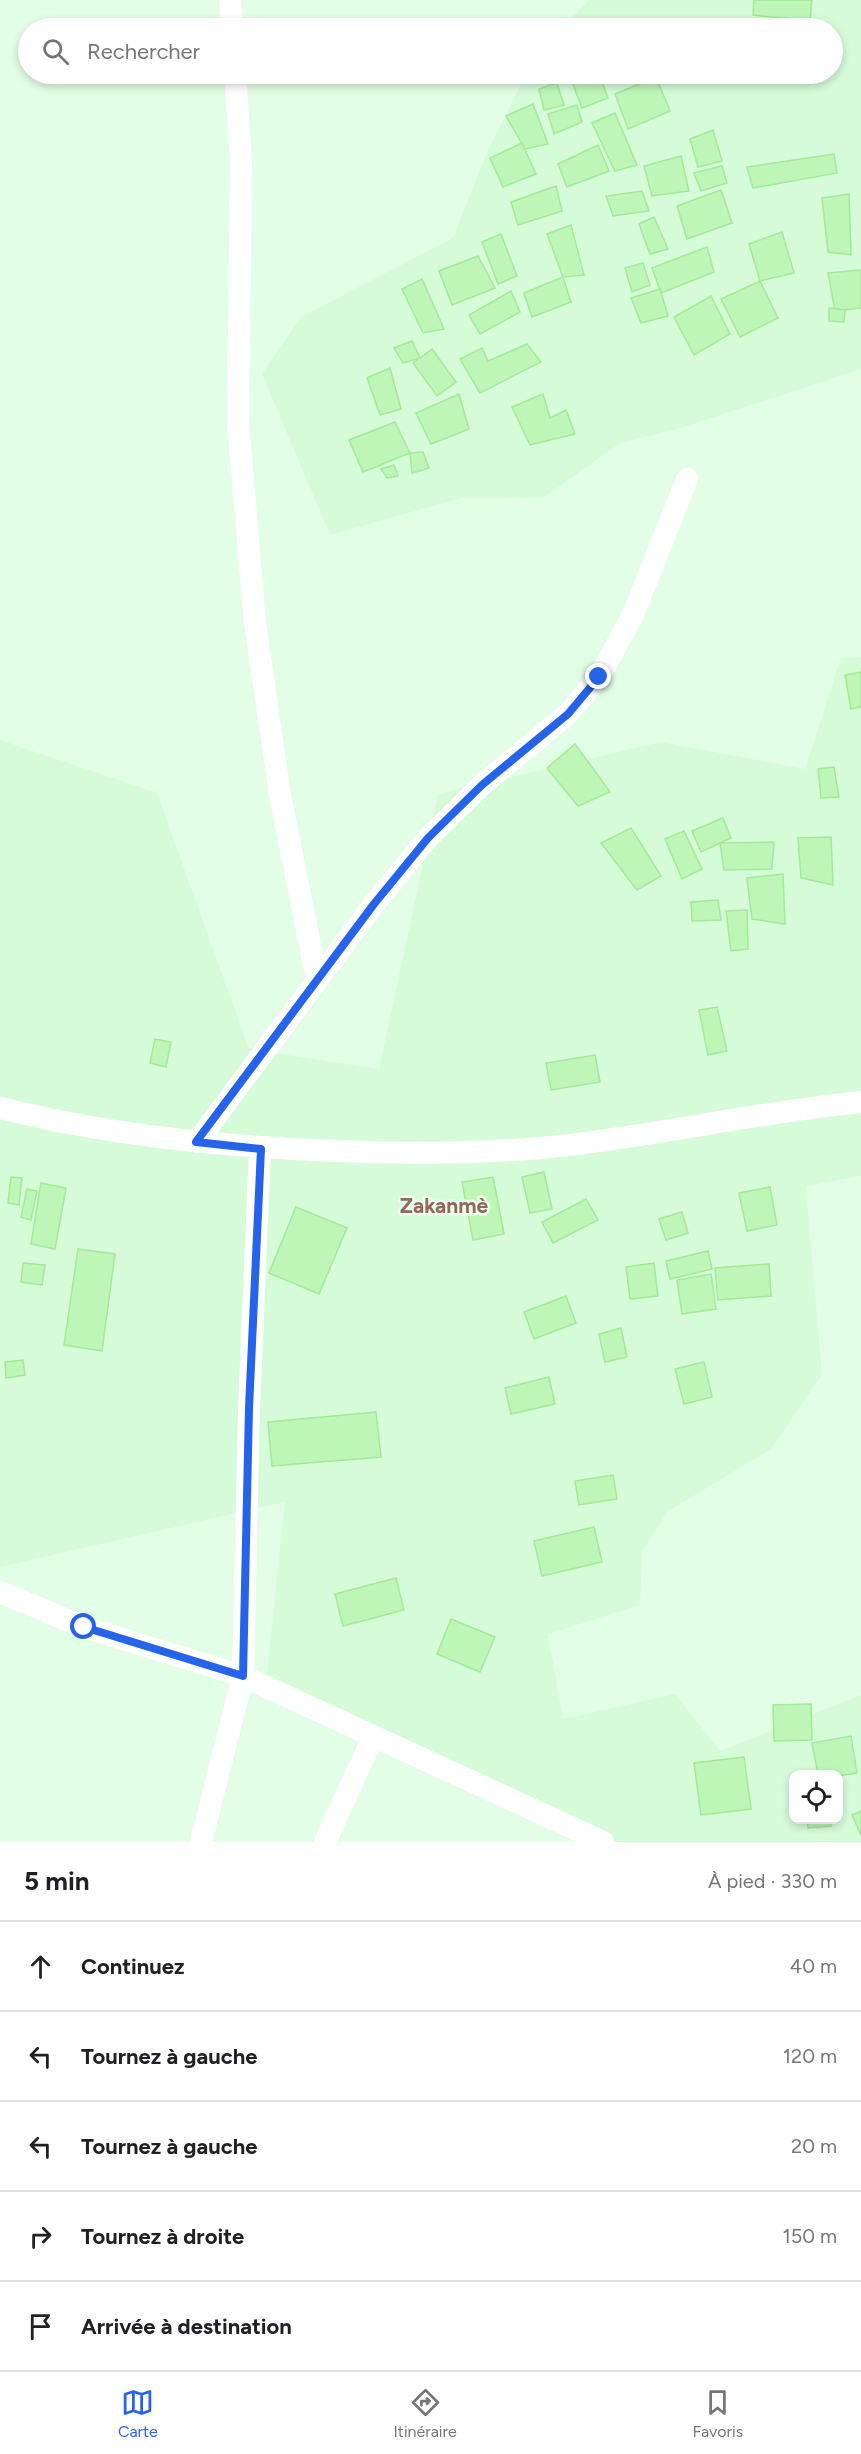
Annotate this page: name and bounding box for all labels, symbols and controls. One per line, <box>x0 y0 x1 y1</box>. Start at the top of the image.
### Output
search box <box>18 18 843 84</box>
icon: search <box>39 35 72 68</box>
text: Rechercher <box>87 38 200 65</box>
route end <box>585 663 611 689</box>
district label: Zakanmè <box>400 1193 488 1218</box>
route start <box>70 1613 96 1639</box>
map controls <box>789 1770 843 1824</box>
button: locate <box>789 1770 843 1824</box>
text: 5 min <box>24 1865 90 1897</box>
text: À pied · 330 m <box>708 1869 837 1893</box>
icon: ahead <box>24 1950 57 1983</box>
text: Continuez <box>81 1953 185 1980</box>
text: 40 m <box>790 1954 837 1978</box>
icon: left <box>24 2040 57 2073</box>
text: Tournez à gauche <box>81 2043 257 2070</box>
text: 120 m <box>783 2044 837 2068</box>
icon: left <box>24 2130 57 2163</box>
text: Tournez à gauche <box>81 2133 257 2160</box>
text: 20 m <box>791 2134 837 2158</box>
icon: right <box>24 2220 57 2253</box>
text: Tournez à droite <box>81 2223 244 2250</box>
text: 150 m <box>782 2224 837 2248</box>
icon: arrive <box>24 2310 57 2343</box>
text: Arrivée à destination <box>81 2313 292 2340</box>
tab: Carte <box>118 2386 158 2441</box>
tab: Itinéraire <box>394 2386 457 2441</box>
tab: Favoris <box>692 2386 743 2441</box>

